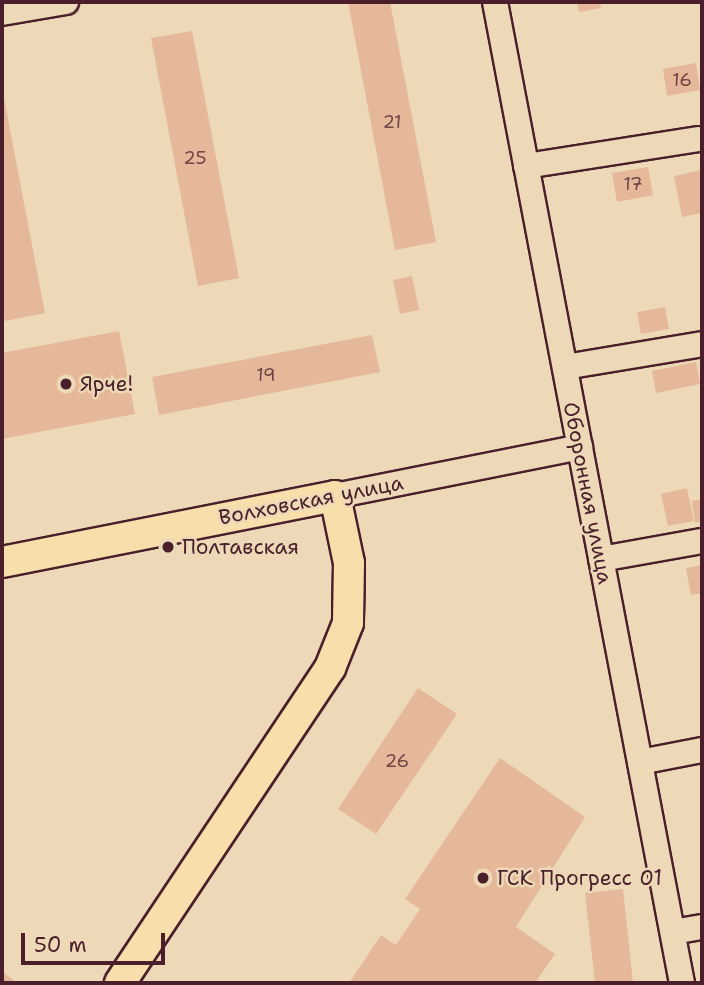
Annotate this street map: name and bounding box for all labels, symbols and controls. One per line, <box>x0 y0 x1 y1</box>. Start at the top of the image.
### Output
house number: 16 <box>672 69 692 91</box>
house number: 21 <box>382 111 402 133</box>
house number: 25 <box>183 147 207 169</box>
house number: 17 <box>623 173 643 195</box>
house number: 19 <box>256 364 276 386</box>
place label: Ярче! <box>80 371 133 397</box>
marker: Ярче! <box>58 376 74 392</box>
street label: Оборонная улица <box>558 400 618 586</box>
street label: Волховская улица <box>217 470 405 530</box>
place label: Полтавская <box>182 534 299 560</box>
marker: Полтавская <box>160 539 176 555</box>
house number: 26 <box>385 750 409 772</box>
place label: ГСК Прогресс 01 <box>497 865 662 891</box>
marker: ГСК Прогресс 01 <box>475 870 491 886</box>
scale bar <box>24 918 168 962</box>
text: 50 m <box>34 931 87 959</box>

